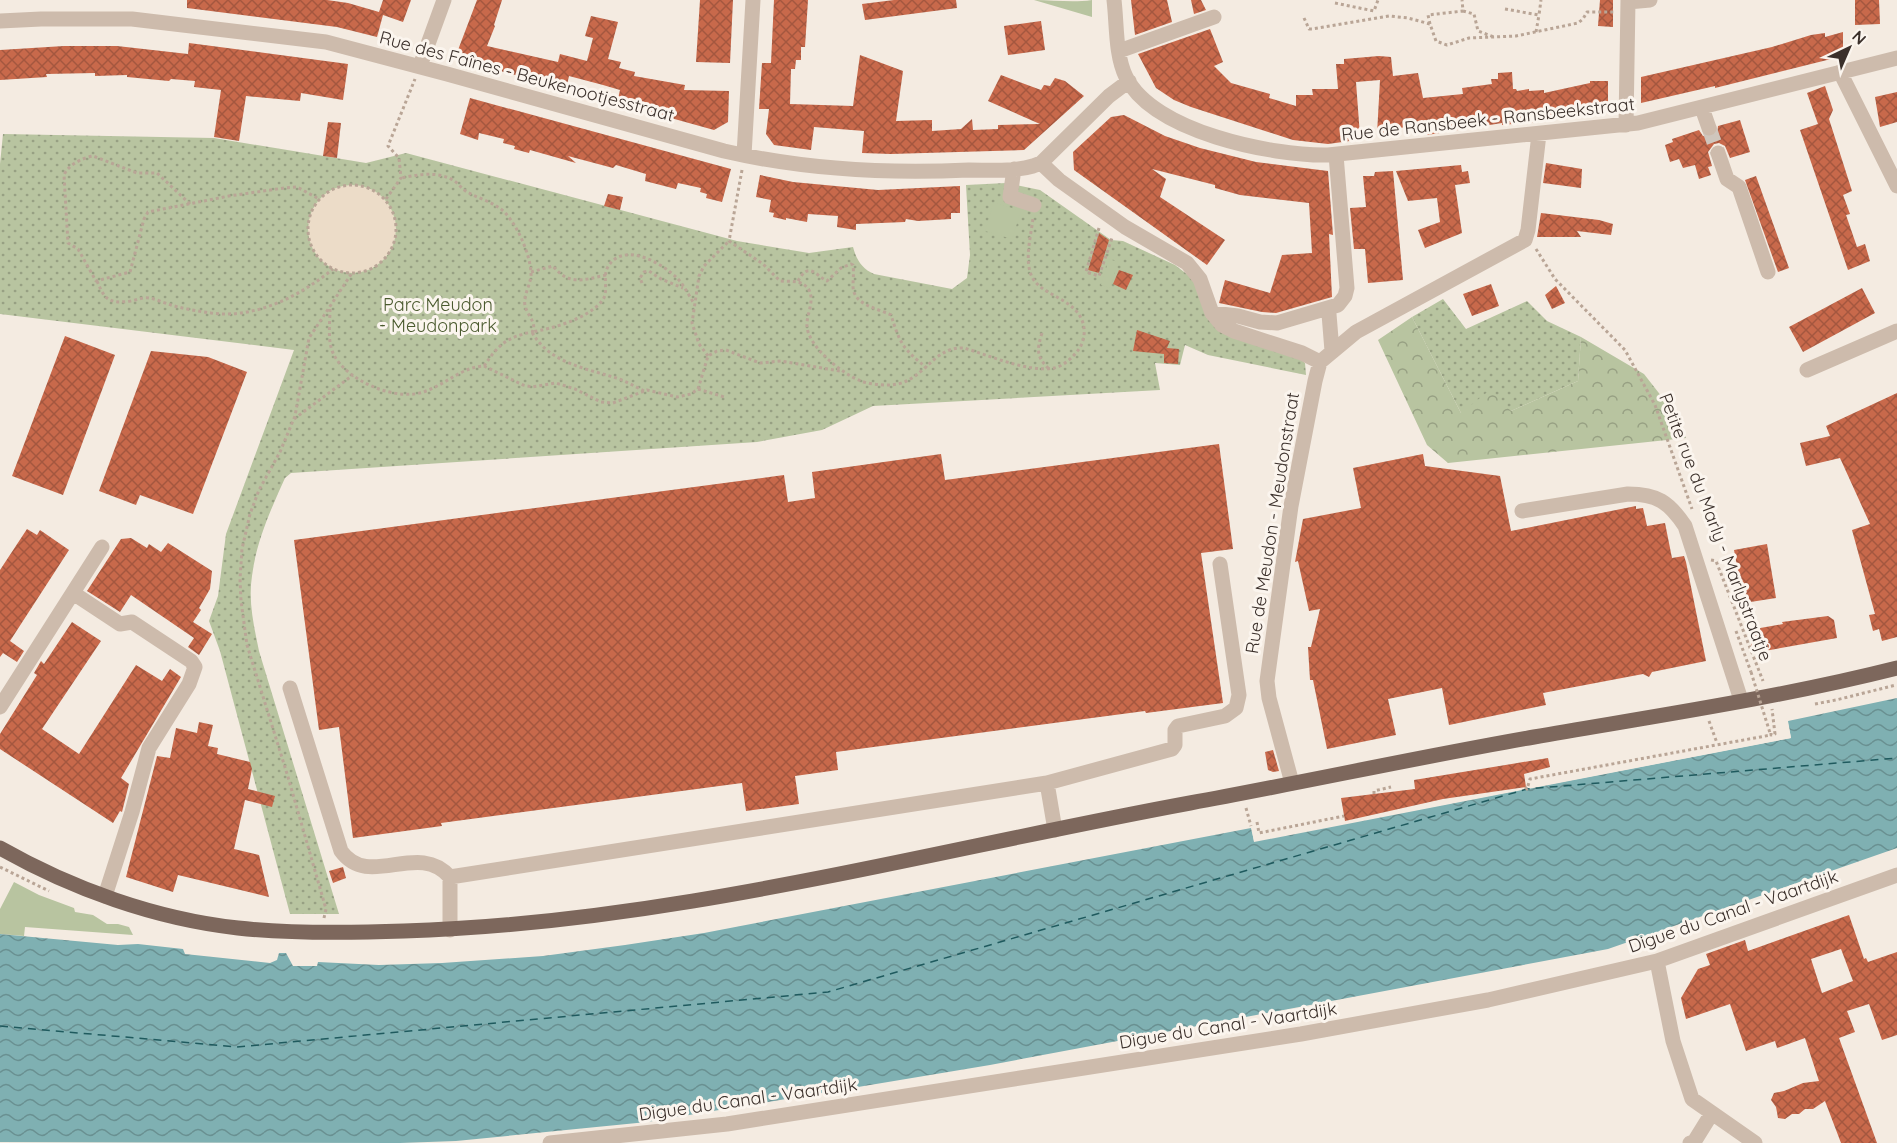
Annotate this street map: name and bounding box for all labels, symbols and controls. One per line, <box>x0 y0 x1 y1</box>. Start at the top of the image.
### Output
north arrow <box>1819 18 1879 78</box>
street label: Rue des Faînes - Beukenootjesstraat <box>377 25 677 127</box>
text: N <box>1848 26 1871 48</box>
street label: Rue de Ransbeek - Ransbeekstraat <box>1340 92 1636 146</box>
park label: Parc Meudon - Meudonpark <box>379 293 497 337</box>
street label: Petite rue du Marly - Marlystraatje <box>1654 390 1778 664</box>
street label: Rue de Meudon - Meudonstraat <box>1240 391 1304 655</box>
street label: Digue du Canal - Vaartdijk <box>1625 864 1841 958</box>
street label: Digue du Canal - Vaartdijk <box>1117 996 1339 1054</box>
street label: Digue du Canal - Vaartdijk <box>637 1072 859 1126</box>

